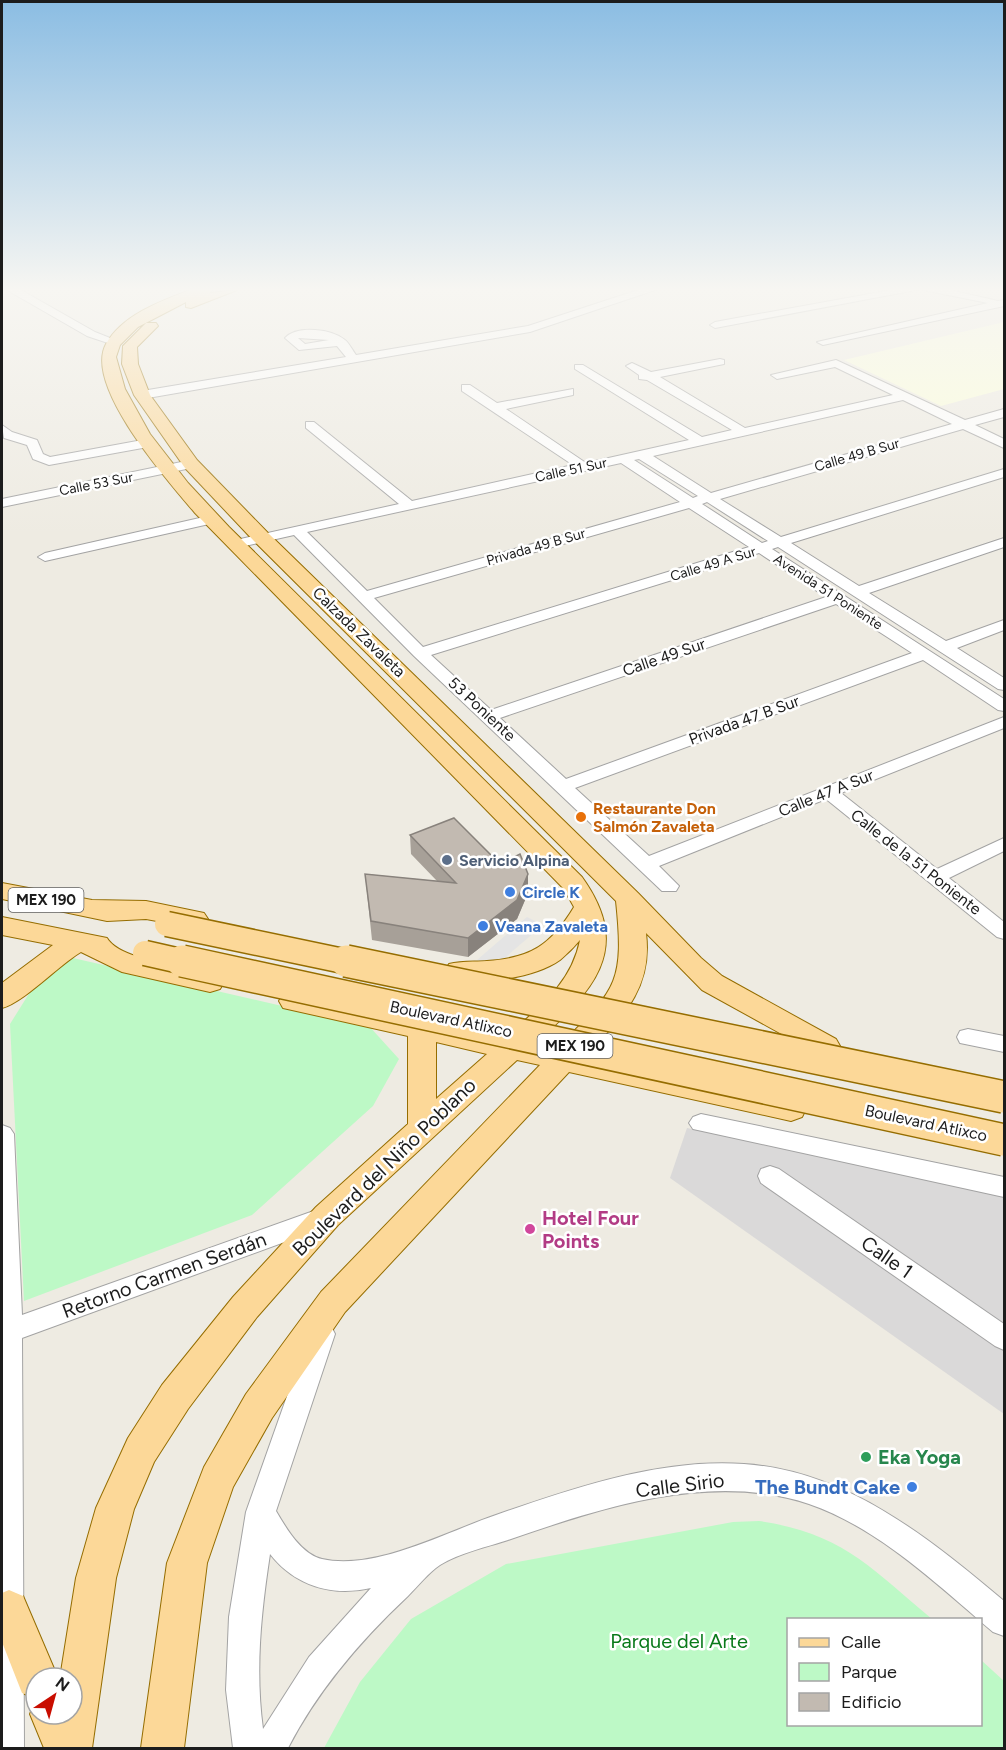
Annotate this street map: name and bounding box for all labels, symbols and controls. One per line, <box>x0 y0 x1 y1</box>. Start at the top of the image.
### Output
street label: Calle 49 B Sur <box>812 435 902 475</box>
street label: Calle 51 Sur <box>534 454 609 486</box>
street label: Calle 53 Sur <box>58 468 135 499</box>
street label: Privada 49 B Sur <box>484 525 588 569</box>
street label: Calle 49 A Sur <box>668 543 758 585</box>
street label: Avenida 51 Poniente <box>770 550 886 634</box>
street label: Calzada Zavaleta <box>309 583 409 681</box>
street label: Calle 49 Sur <box>620 634 709 680</box>
street label: 53 Poniente <box>444 673 520 745</box>
street label: Privada 47 B Sur <box>686 691 803 749</box>
street label: Calle 47 A Sur <box>776 765 877 821</box>
place label: Restaurante Don Salmón Zavaleta <box>593 799 716 836</box>
street label: Calle de la 51 Poniente <box>847 805 985 919</box>
marker: Restaurante Don Salmón Zavaleta <box>574 810 588 824</box>
place label: Servicio Alpina <box>459 851 570 870</box>
marker: Servicio Alpina <box>440 853 454 867</box>
place label: Circle K <box>522 883 580 902</box>
marker: Circle K <box>503 885 517 899</box>
road number: MEX 190 <box>9 888 84 912</box>
place label: Veana Zavaleta <box>495 917 608 936</box>
marker: Veana Zavaleta <box>476 919 490 933</box>
street label: Boulevard Atlixco <box>388 997 514 1041</box>
road number: MEX 190 <box>538 1034 612 1058</box>
street label: Boulevard del Niño Poblano <box>287 1073 481 1261</box>
street label: Boulevard Atlixco <box>863 1101 989 1145</box>
place label: Hotel Four Points <box>542 1206 639 1253</box>
marker: Hotel Four Points <box>523 1222 537 1236</box>
street label: Retorno Carmen Serdán <box>59 1227 269 1323</box>
street label: Calle 1 <box>857 1231 917 1283</box>
place label: Eka Yoga <box>878 1445 961 1469</box>
marker: Eka Yoga <box>859 1450 873 1464</box>
street label: Calle Sirio <box>634 1468 726 1502</box>
place label: The Bundt Cake <box>755 1475 900 1499</box>
marker: The Bundt Cake <box>905 1480 919 1494</box>
legend <box>787 1618 982 1726</box>
park label: Parque del Arte <box>610 1629 748 1653</box>
text: Calle <box>841 1631 881 1653</box>
text: Parque <box>841 1661 897 1683</box>
north arrow <box>24 1666 84 1726</box>
text: N <box>52 1673 73 1696</box>
text: Edificio <box>841 1691 902 1713</box>

